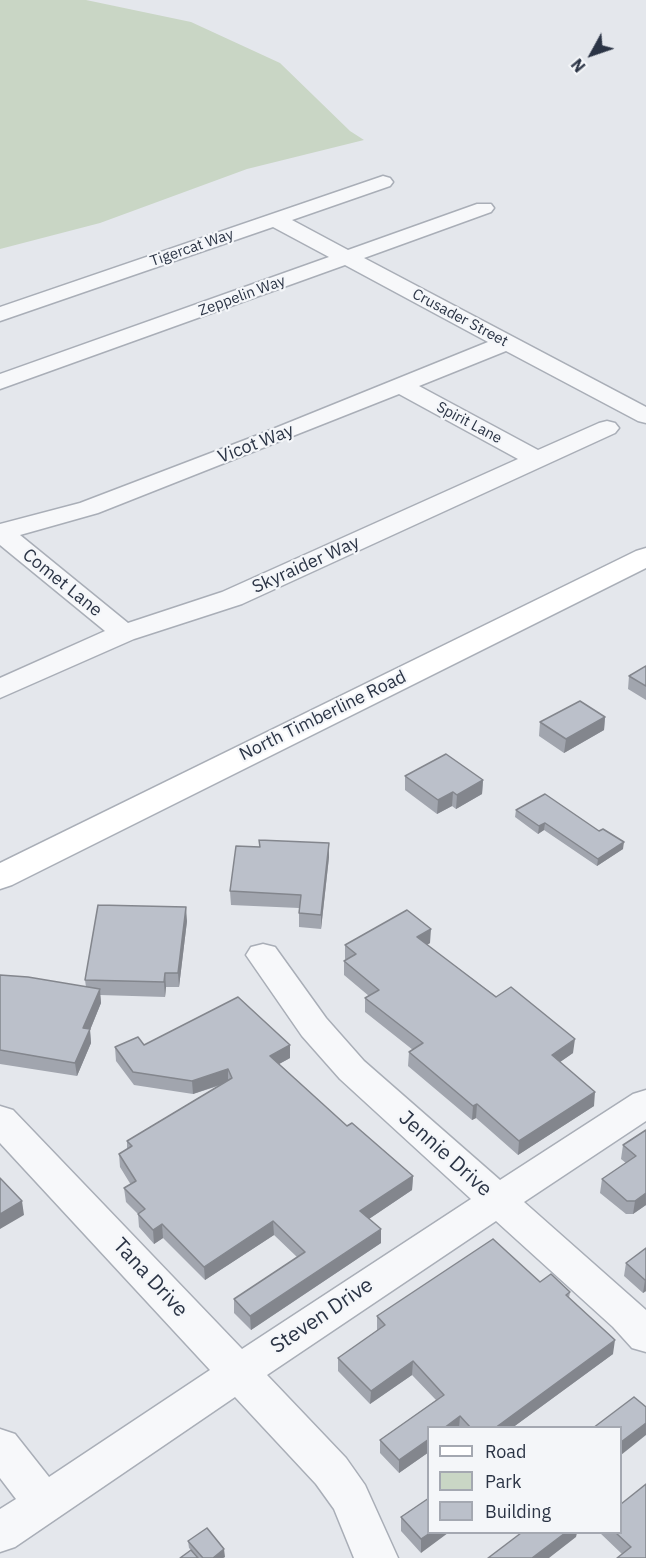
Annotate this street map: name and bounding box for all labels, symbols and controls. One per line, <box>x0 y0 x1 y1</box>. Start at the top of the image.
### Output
north arrow <box>562 24 622 84</box>
text: N <box>567 55 590 76</box>
street label: Tigercat Way <box>148 225 236 271</box>
street label: Zeppelin Way <box>196 272 288 320</box>
street label: Crusader Street <box>409 285 511 351</box>
street label: Spirit Lane <box>433 398 505 448</box>
street label: Vicot Way <box>215 420 297 468</box>
street label: Skyraider Way <box>249 532 363 598</box>
street label: Comet Lane <box>18 544 106 622</box>
street label: North Timberline Road <box>236 666 410 766</box>
street label: Jennie Drive <box>393 1106 497 1202</box>
street label: Tana Drive <box>107 1233 193 1323</box>
street label: Steven Drive <box>266 1273 378 1359</box>
legend <box>427 1426 622 1534</box>
text: Road <box>485 1440 526 1463</box>
text: Park <box>485 1470 521 1493</box>
text: Building <box>485 1500 551 1523</box>

